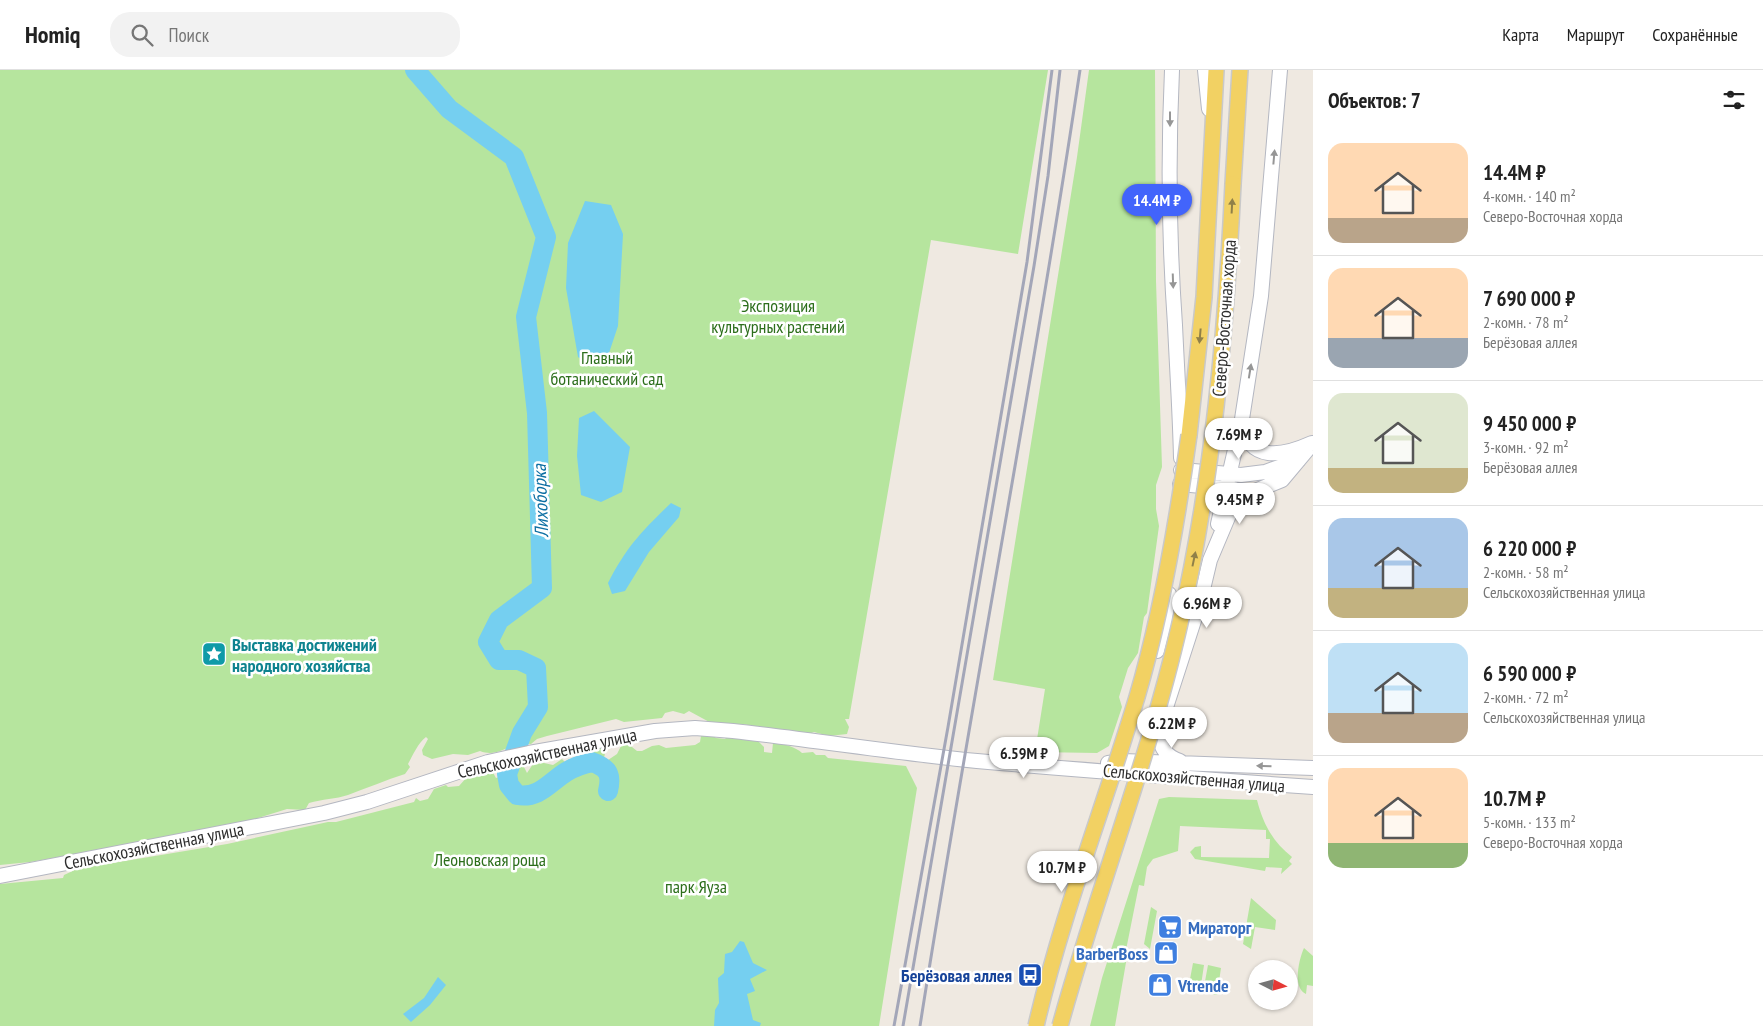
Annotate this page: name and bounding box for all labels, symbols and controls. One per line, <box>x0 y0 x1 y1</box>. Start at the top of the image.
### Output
search box <box>110 12 460 57</box>
text: Homiq <box>25 19 80 50</box>
icon: search <box>128 21 156 49</box>
text: Поиск <box>168 23 209 47</box>
text: Карта <box>1502 23 1539 46</box>
text: Маршрут <box>1567 23 1624 46</box>
text: Сохранённые <box>1652 23 1738 46</box>
icon: filters <box>1720 86 1748 114</box>
text: Объектов: 7 <box>1328 87 1421 114</box>
one-way arrow <box>1166 111 1174 127</box>
one-way arrow <box>1270 149 1278 165</box>
text: 14.4M ₽ <box>1483 159 1546 186</box>
icon: home <box>1368 163 1428 223</box>
pin: 14.4M ₽ <box>1111 184 1203 226</box>
text: 4-комн. · 140 m² <box>1483 186 1576 206</box>
text: 14.4M ₽ <box>1133 190 1181 210</box>
one-way arrow <box>1228 198 1236 214</box>
text: Северо-Восточная хорда <box>1483 206 1623 226</box>
street label: Северо-Восточная хорда <box>1207 239 1241 397</box>
one-way arrow <box>1169 273 1177 289</box>
text: 7 690 000 ₽ <box>1483 285 1575 312</box>
icon: home <box>1368 288 1428 348</box>
park label: Экспозиция культурных растений <box>711 294 845 338</box>
text: 2-комн. · 78 m² <box>1483 312 1569 332</box>
one-way arrow <box>1196 328 1204 344</box>
text: Берёзовая аллея <box>1483 332 1577 352</box>
park label: Главный ботанический сад <box>551 346 664 390</box>
one-way arrow <box>1246 362 1254 378</box>
text: 9 450 000 ₽ <box>1483 410 1576 437</box>
icon: home <box>1368 413 1428 473</box>
pin: 7.69M ₽ <box>1193 418 1285 460</box>
text: 7.69M ₽ <box>1216 424 1262 444</box>
text: 3-комн. · 92 m² <box>1483 437 1569 457</box>
text: Берёзовая аллея <box>1483 457 1577 477</box>
water label: Лихоборка <box>527 463 553 539</box>
pin: 9.45M ₽ <box>1194 482 1286 525</box>
text: 9.45M ₽ <box>1216 489 1264 509</box>
text: 6 220 000 ₽ <box>1483 535 1576 562</box>
icon: home <box>1368 538 1428 598</box>
one-way arrow <box>1190 551 1198 566</box>
text: 2-комн. · 58 m² <box>1483 562 1569 582</box>
text: Сельскохозяйственная улица <box>1483 582 1645 602</box>
pin: 6.96M ₽ <box>1161 586 1253 629</box>
text: 6.96M ₽ <box>1183 593 1231 613</box>
place label: Выставка достижений народного хозяйства <box>232 633 377 677</box>
place icon: Выставка достижений народного хозяйства <box>201 641 227 667</box>
text: 6 590 000 ₽ <box>1483 660 1576 687</box>
icon: home <box>1368 663 1428 723</box>
text: 2-комн. · 72 m² <box>1483 687 1569 707</box>
pin: 6.22M ₽ <box>1126 706 1218 749</box>
text: Сельскохозяйственная улица <box>1483 707 1645 727</box>
text: 6.22M ₽ <box>1148 713 1196 733</box>
street label: Сельскохозяйственная улица <box>455 723 639 783</box>
pin: 6.59M ₽ <box>978 736 1070 779</box>
text: 6.59M ₽ <box>1000 743 1048 763</box>
street label: Сельскохозяйственная улица <box>1102 759 1286 797</box>
one-way arrow <box>1256 761 1272 769</box>
text: 10.7M ₽ <box>1483 785 1546 812</box>
icon: home <box>1368 788 1428 848</box>
text: 5-комн. · 133 m² <box>1483 812 1576 832</box>
street label: Сельскохозяйственная улица <box>62 817 246 875</box>
text: Северо-Восточная хорда <box>1483 832 1623 852</box>
park label: Леоновская роща <box>433 848 546 871</box>
pin: 10.7M ₽ <box>1016 850 1108 893</box>
text: 10.7M ₽ <box>1038 857 1086 877</box>
park label: парк Яуза <box>665 875 727 898</box>
supermarket icon: Мираторг <box>1157 914 1183 940</box>
place label: Мираторг <box>1188 916 1252 939</box>
shop icon: BarberBoss <box>1153 940 1179 966</box>
place label: BarberBoss <box>1076 942 1148 965</box>
north arrow <box>1248 960 1298 1010</box>
map controls <box>1248 960 1298 1010</box>
bus stop icon: Берёзовая аллея <box>1017 962 1043 988</box>
place label: Берёзовая аллея <box>901 964 1012 987</box>
shop icon: Vtrende <box>1147 972 1173 998</box>
place label: Vtrende <box>1177 974 1229 997</box>

